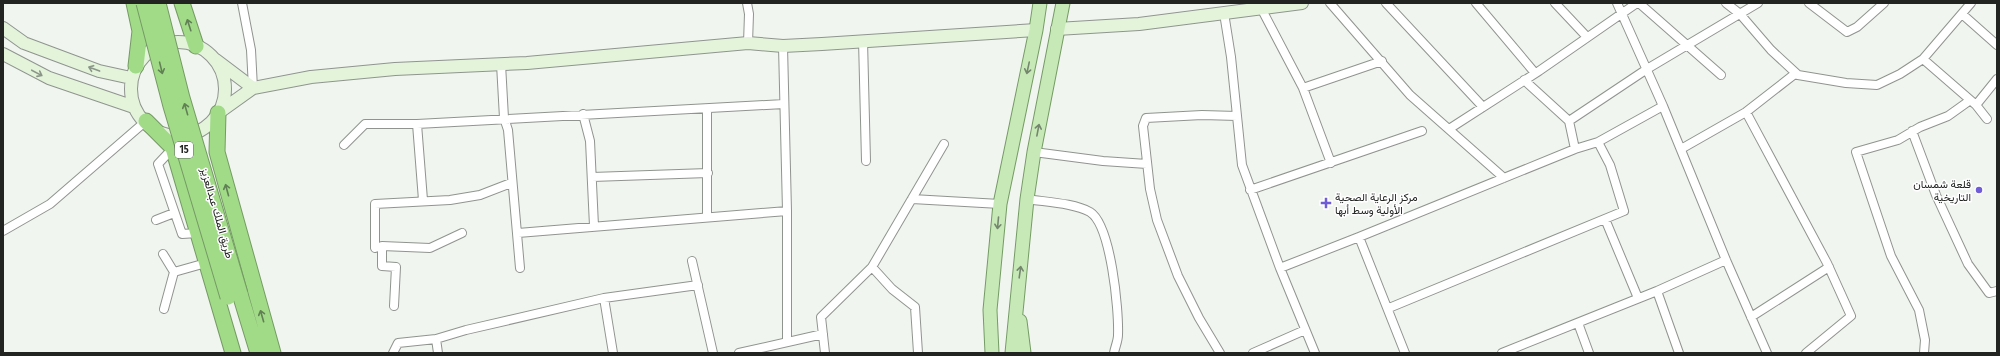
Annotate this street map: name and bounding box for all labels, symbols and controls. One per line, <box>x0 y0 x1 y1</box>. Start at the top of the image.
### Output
one-way arrow <box>185 18 192 31</box>
one-way arrow <box>158 61 165 74</box>
one-way arrow <box>1024 62 1032 75</box>
one-way arrow <box>88 64 100 72</box>
one-way arrow <box>31 69 43 77</box>
one-way arrow <box>182 103 189 116</box>
one-way arrow <box>1035 124 1043 137</box>
road number: 15 <box>175 142 193 158</box>
street label: طريق الملك عبدالعزيز <box>198 165 236 260</box>
place label: قلعة شمسان التاريخية <box>1913 178 1971 204</box>
one-way arrow <box>223 184 230 197</box>
marker: قلعة شمسان التاريخية <box>1974 185 1984 195</box>
place label: مركز الرعاية الصحية الأولية وسط أبها <box>1335 191 1418 217</box>
marker: مركز الرعاية الصحية الأولية وسط أبها <box>1320 197 1332 209</box>
one-way arrow <box>995 216 1002 229</box>
one-way arrow <box>1016 266 1024 279</box>
one-way arrow <box>258 309 265 322</box>

